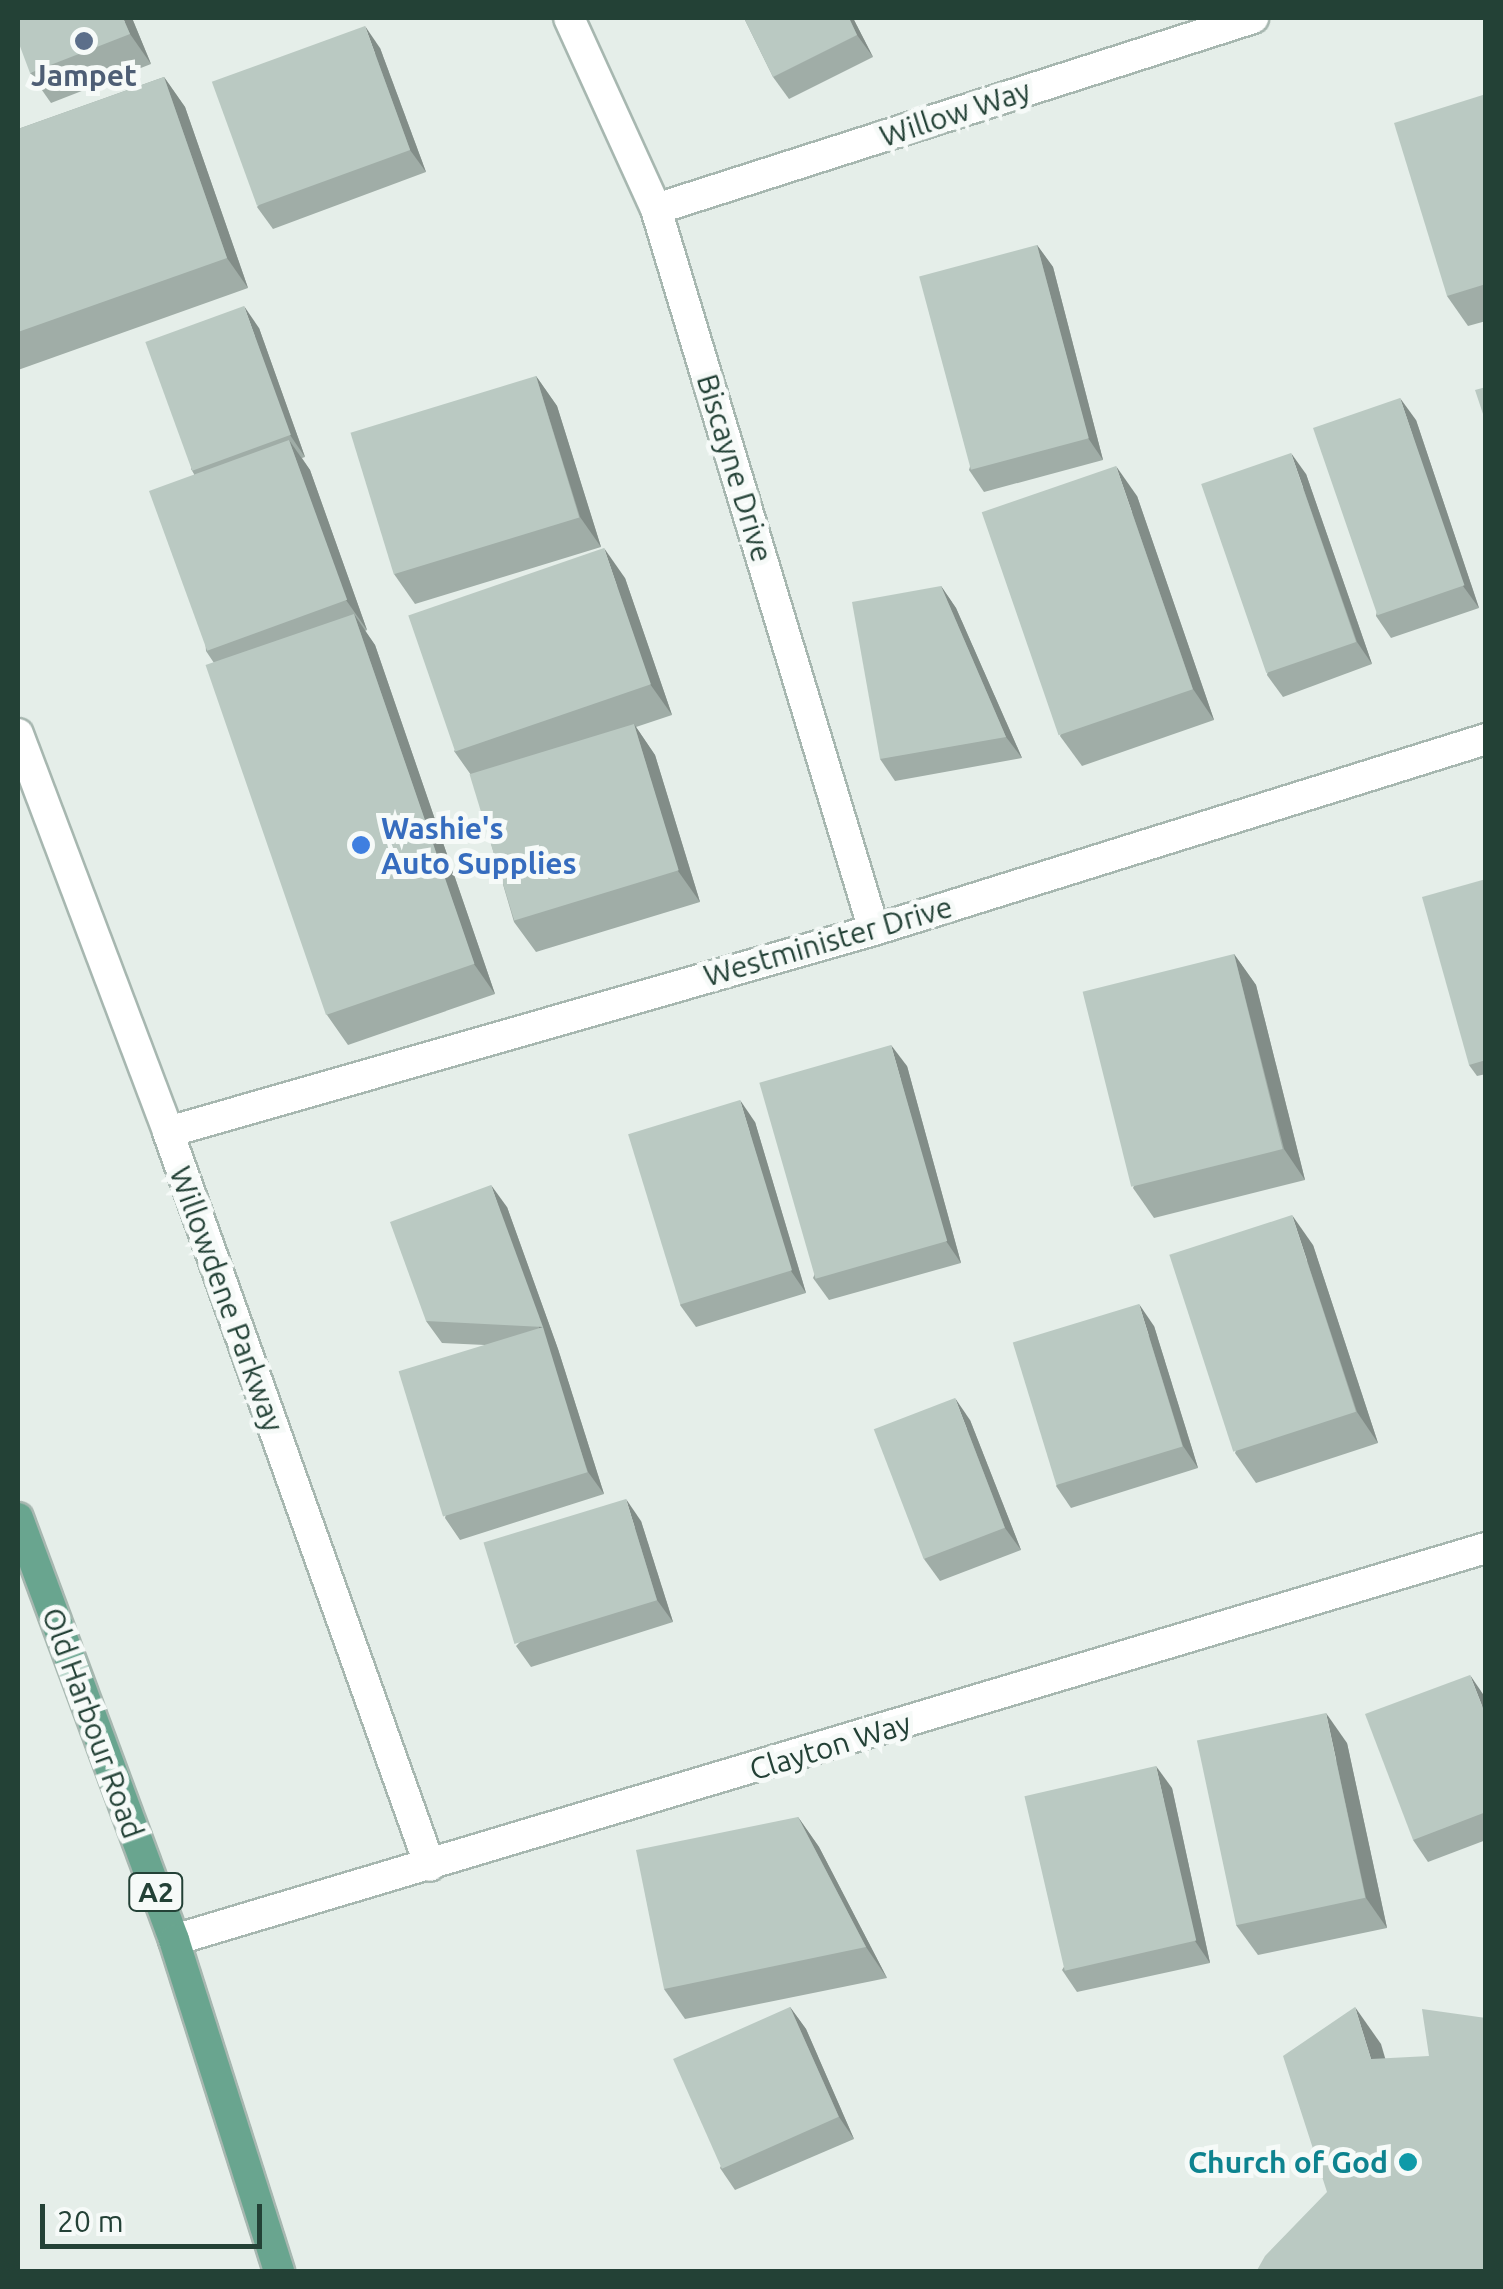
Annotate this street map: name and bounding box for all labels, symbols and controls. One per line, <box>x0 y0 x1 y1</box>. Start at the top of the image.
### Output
marker: Jampet <box>73 30 95 52</box>
place label: Jampet <box>31 57 137 93</box>
street label: Willow Way <box>875 72 1035 154</box>
street label: Biscayne Drive <box>689 370 781 566</box>
place label: Washie's Auto Supplies <box>381 810 577 880</box>
marker: Washie's Auto Supplies <box>350 834 372 856</box>
street label: Westminister Drive <box>700 888 956 994</box>
street label: Willowdene Parkway <box>162 1161 292 1437</box>
street label: Old Harbour Road <box>35 1603 151 1843</box>
street label: Clayton Way <box>745 1704 915 1788</box>
road number: A2 <box>126 1869 186 1915</box>
place label: Church of God <box>1188 2144 1388 2180</box>
marker: Church of God <box>1397 2151 1419 2173</box>
scale bar <box>45 2184 268 2246</box>
text: 20 m <box>57 2204 124 2238</box>

